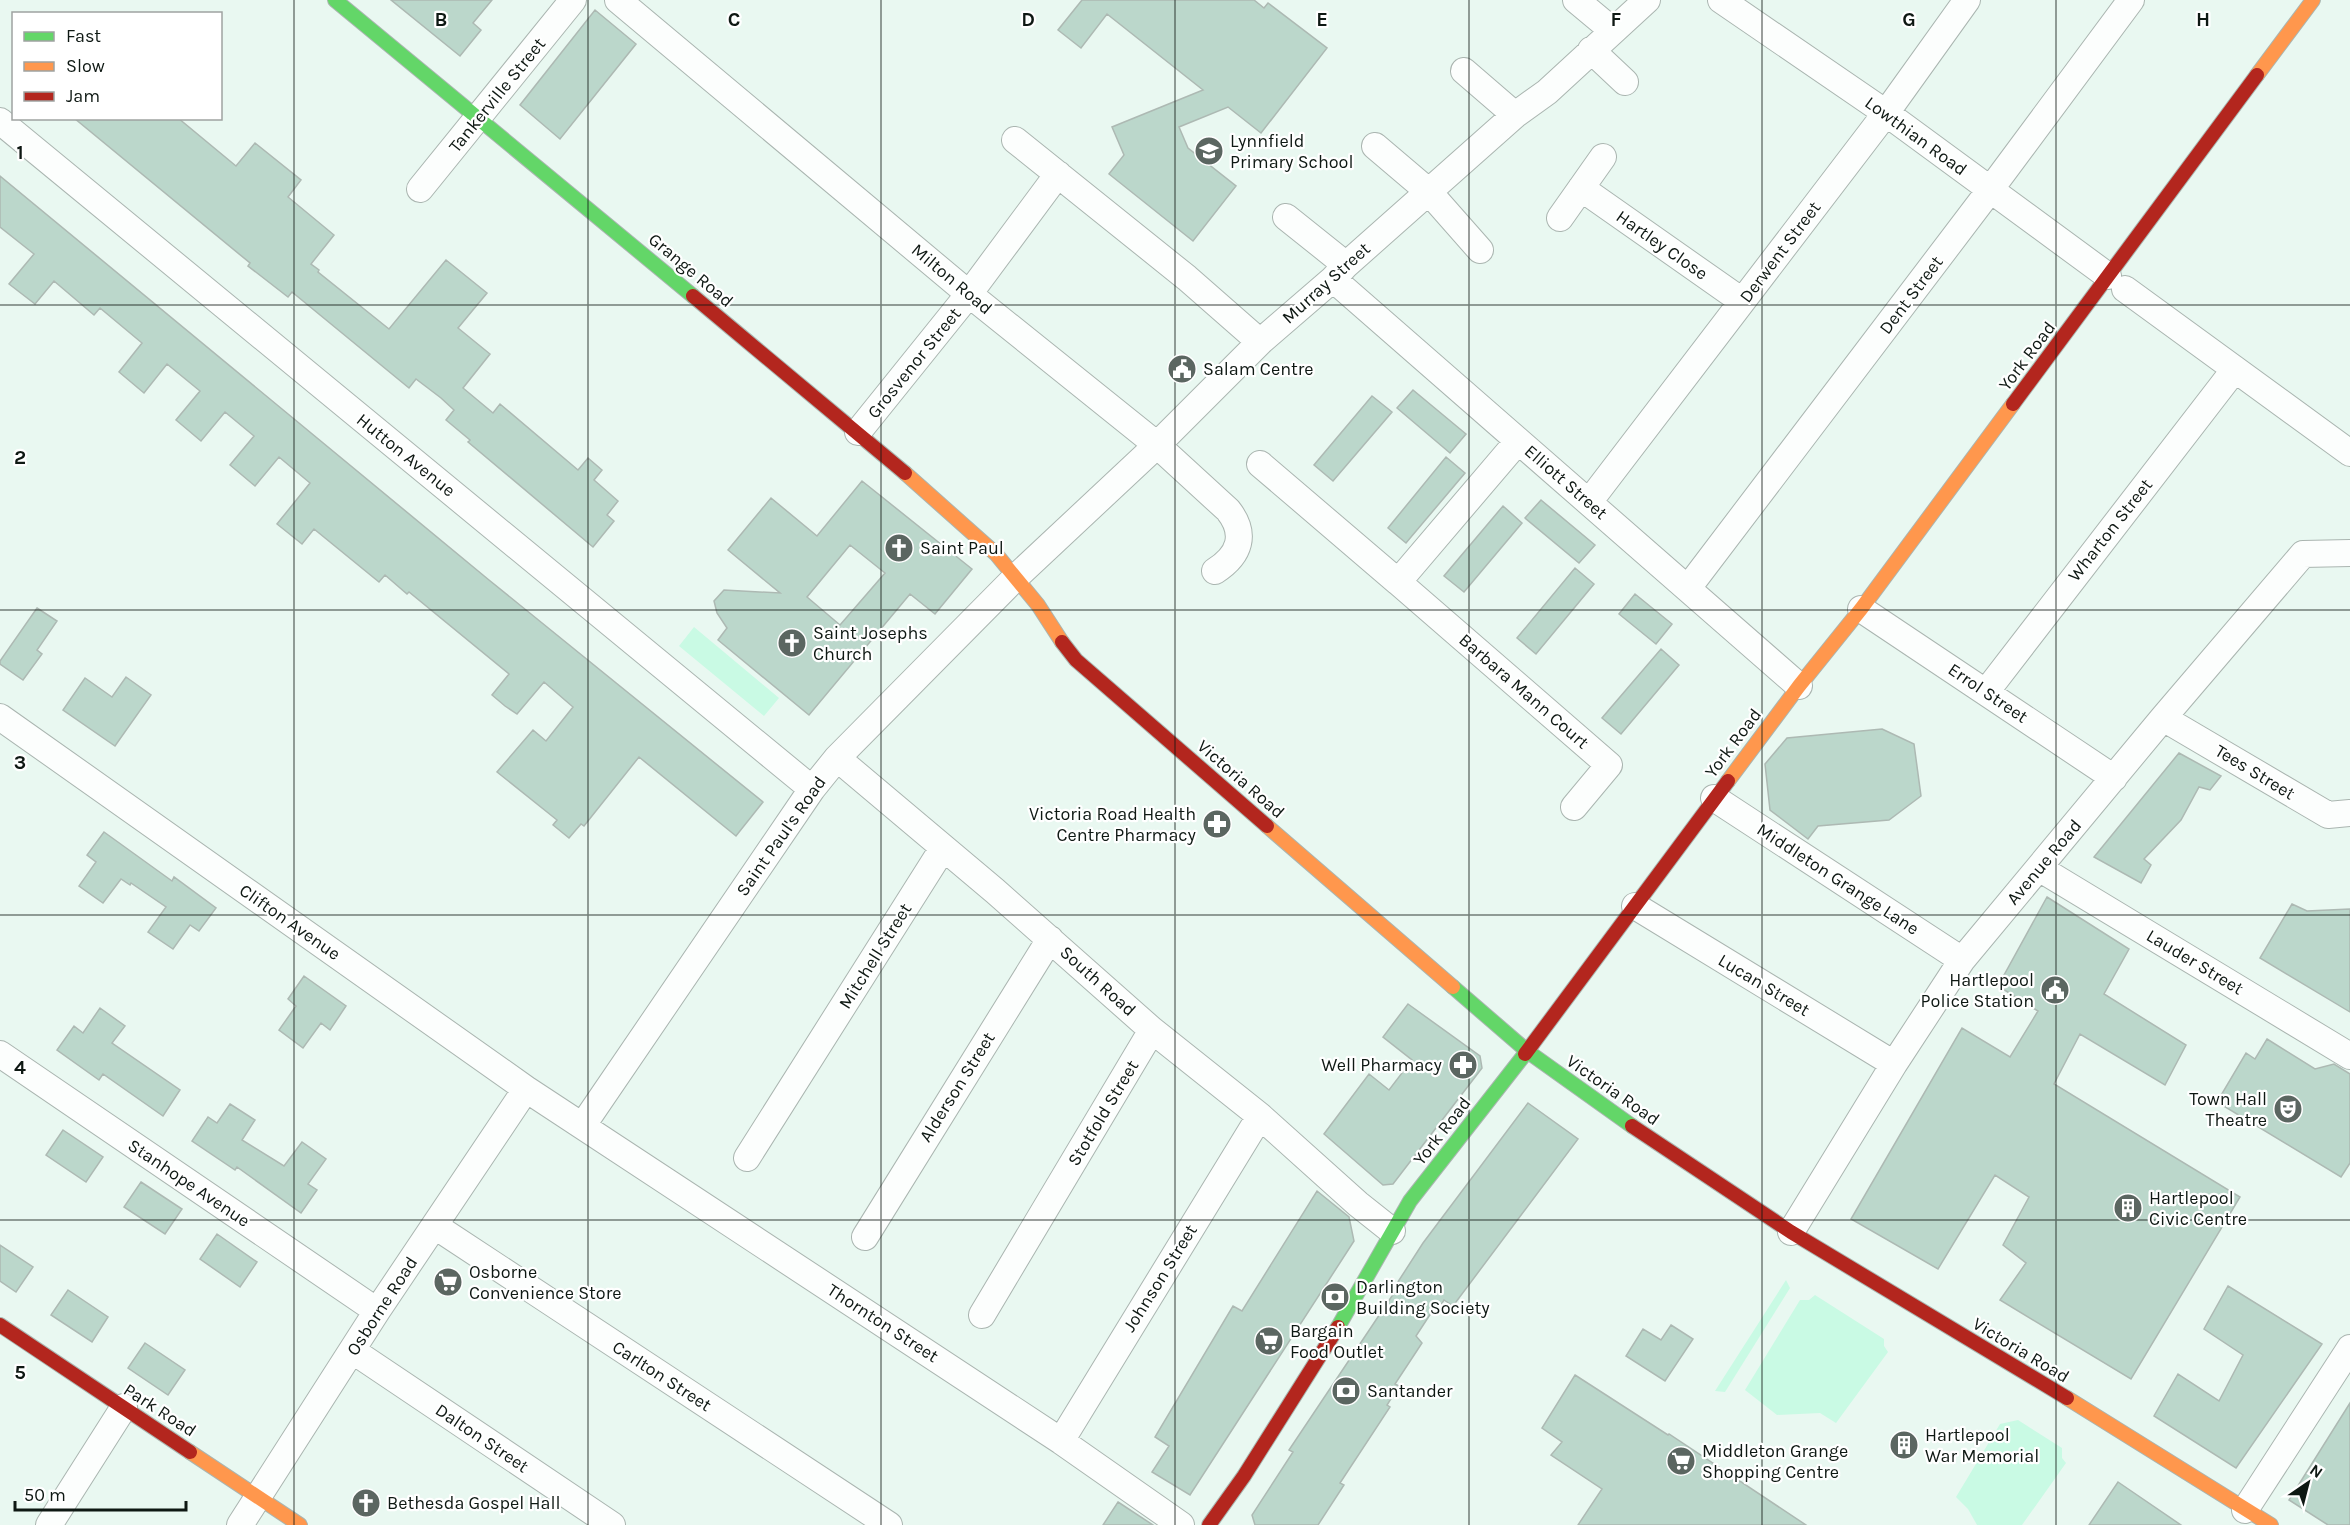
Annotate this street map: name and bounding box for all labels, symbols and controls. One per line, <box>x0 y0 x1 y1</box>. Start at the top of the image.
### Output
text: B <box>435 8 447 31</box>
text: C <box>728 8 740 31</box>
text: D <box>1021 8 1035 31</box>
text: E <box>1316 8 1328 31</box>
text: F <box>1611 8 1622 31</box>
text: G <box>1902 8 1916 31</box>
text: H <box>2196 8 2210 31</box>
legend <box>12 12 222 120</box>
text: Fast <box>66 25 101 47</box>
street label: Tankerville Street <box>444 33 550 157</box>
text: Slow <box>66 55 105 77</box>
text: Jam <box>66 85 100 107</box>
street label: Lowthian Road <box>1861 92 1971 180</box>
place label: Lynnfield Primary School <box>1230 130 1354 173</box>
school or university icon: Lynnfield Primary School <box>1193 135 1225 167</box>
text: 1 <box>16 141 24 164</box>
street label: Derwent Street <box>1735 197 1825 307</box>
street label: Hartley Close <box>1612 205 1712 285</box>
street label: Grange Road <box>644 228 738 312</box>
street label: Murray Street <box>1277 237 1375 328</box>
street label: Milton Road <box>907 239 997 319</box>
street label: Dent Street <box>1874 251 1948 339</box>
street label: Grosvenor Street <box>862 303 966 423</box>
street label: York Road <box>1994 317 2060 395</box>
public building icon: Salam Centre <box>1166 353 1198 385</box>
place label: Salam Centre <box>1203 358 1314 380</box>
street label: Hutton Avenue <box>352 408 460 502</box>
street label: Elliott Street <box>1520 440 1612 524</box>
text: 2 <box>14 446 26 469</box>
street label: Wharton Street <box>2063 474 2157 586</box>
church icon: Saint Paul <box>883 532 915 564</box>
place label: Saint Paul <box>920 537 1004 559</box>
place label: Saint Josephs Church <box>813 622 928 665</box>
church icon: Saint Josephs Church <box>776 627 808 659</box>
street label: Barbara Mann Court <box>1454 629 1594 754</box>
street label: Errol Street <box>1944 658 2032 728</box>
street label: York Road <box>1700 704 1766 782</box>
street label: Victoria Road <box>1193 735 1289 823</box>
street label: Tees Street <box>2211 740 2299 805</box>
text: 3 <box>14 751 26 774</box>
street label: Saint Paul's Road <box>731 772 831 900</box>
place label: Victoria Road Health Centre Pharmacy <box>1029 803 1197 846</box>
pharmacy icon: Victoria Road Health Centre Pharmacy <box>1201 808 1233 840</box>
street label: Avenue Road <box>2002 815 2086 909</box>
street label: Middleton Grange Lane <box>1753 818 1923 940</box>
street label: Clifton Avenue <box>235 879 345 965</box>
street label: Mitchell Street <box>834 899 916 1013</box>
street label: Lauder Street <box>2142 924 2248 1000</box>
street label: South Road <box>1055 941 1141 1021</box>
street label: Lucan Street <box>1714 949 1814 1021</box>
place label: Hartlepool Police Station <box>1921 969 2034 1012</box>
public building icon: Hartlepool Police Station <box>2039 974 2071 1006</box>
street label: Alderson Street <box>914 1028 1000 1146</box>
pharmacy icon: Well Pharmacy <box>1447 1049 1479 1081</box>
street label: Victoria Road <box>1562 1050 1664 1130</box>
place label: Well Pharmacy <box>1321 1054 1443 1076</box>
text: 4 <box>14 1056 26 1079</box>
street label: Stotfold Street <box>1063 1056 1143 1170</box>
place label: Town Hall Theatre <box>2189 1088 2267 1131</box>
street label: York Road <box>1408 1092 1476 1170</box>
theatre icon: Town Hall Theatre <box>2272 1093 2304 1125</box>
street label: Stanhope Avenue <box>124 1134 254 1232</box>
place label: Hartlepool Civic Centre <box>2149 1187 2247 1230</box>
building icon: Hartlepool Civic Centre <box>2112 1192 2144 1224</box>
street label: Johnson Street <box>1118 1220 1202 1336</box>
street label: Osborne Road <box>342 1252 422 1360</box>
place label: Osborne Convenience Store <box>469 1261 621 1304</box>
supermarket icon: Osborne Convenience Store <box>432 1266 464 1298</box>
place label: Darlington Building Society <box>1356 1276 1490 1319</box>
street label: Thornton Street <box>823 1279 943 1367</box>
bank icon: Darlington Building Society <box>1319 1281 1351 1313</box>
street label: Victoria Road <box>1969 1313 2073 1387</box>
place label: Bargain Food Outlet <box>1290 1320 1384 1363</box>
supermarket icon: Bargain Food Outlet <box>1253 1325 1285 1357</box>
street label: Carlton Street <box>608 1336 716 1416</box>
text: 5 <box>14 1361 26 1384</box>
bank icon: Santander <box>1330 1375 1362 1407</box>
street label: Park Road <box>120 1378 200 1442</box>
place label: Santander <box>1367 1380 1453 1402</box>
street label: Dalton Street <box>431 1399 533 1477</box>
place label: Hartlepool War Memorial <box>1925 1424 2039 1467</box>
building icon: Hartlepool War Memorial <box>1888 1429 1920 1461</box>
place label: Middleton Grange Shopping Centre <box>1702 1440 1848 1483</box>
supermarket icon: Middleton Grange Shopping Centre <box>1665 1445 1697 1477</box>
north arrow <box>2278 1453 2338 1513</box>
text: N <box>2306 1460 2326 1482</box>
scale bar <box>15 1474 186 1512</box>
text: 50 m <box>24 1484 66 1506</box>
church icon: Bethesda Gospel Hall <box>350 1487 382 1519</box>
place label: Bethesda Gospel Hall <box>387 1492 561 1514</box>

